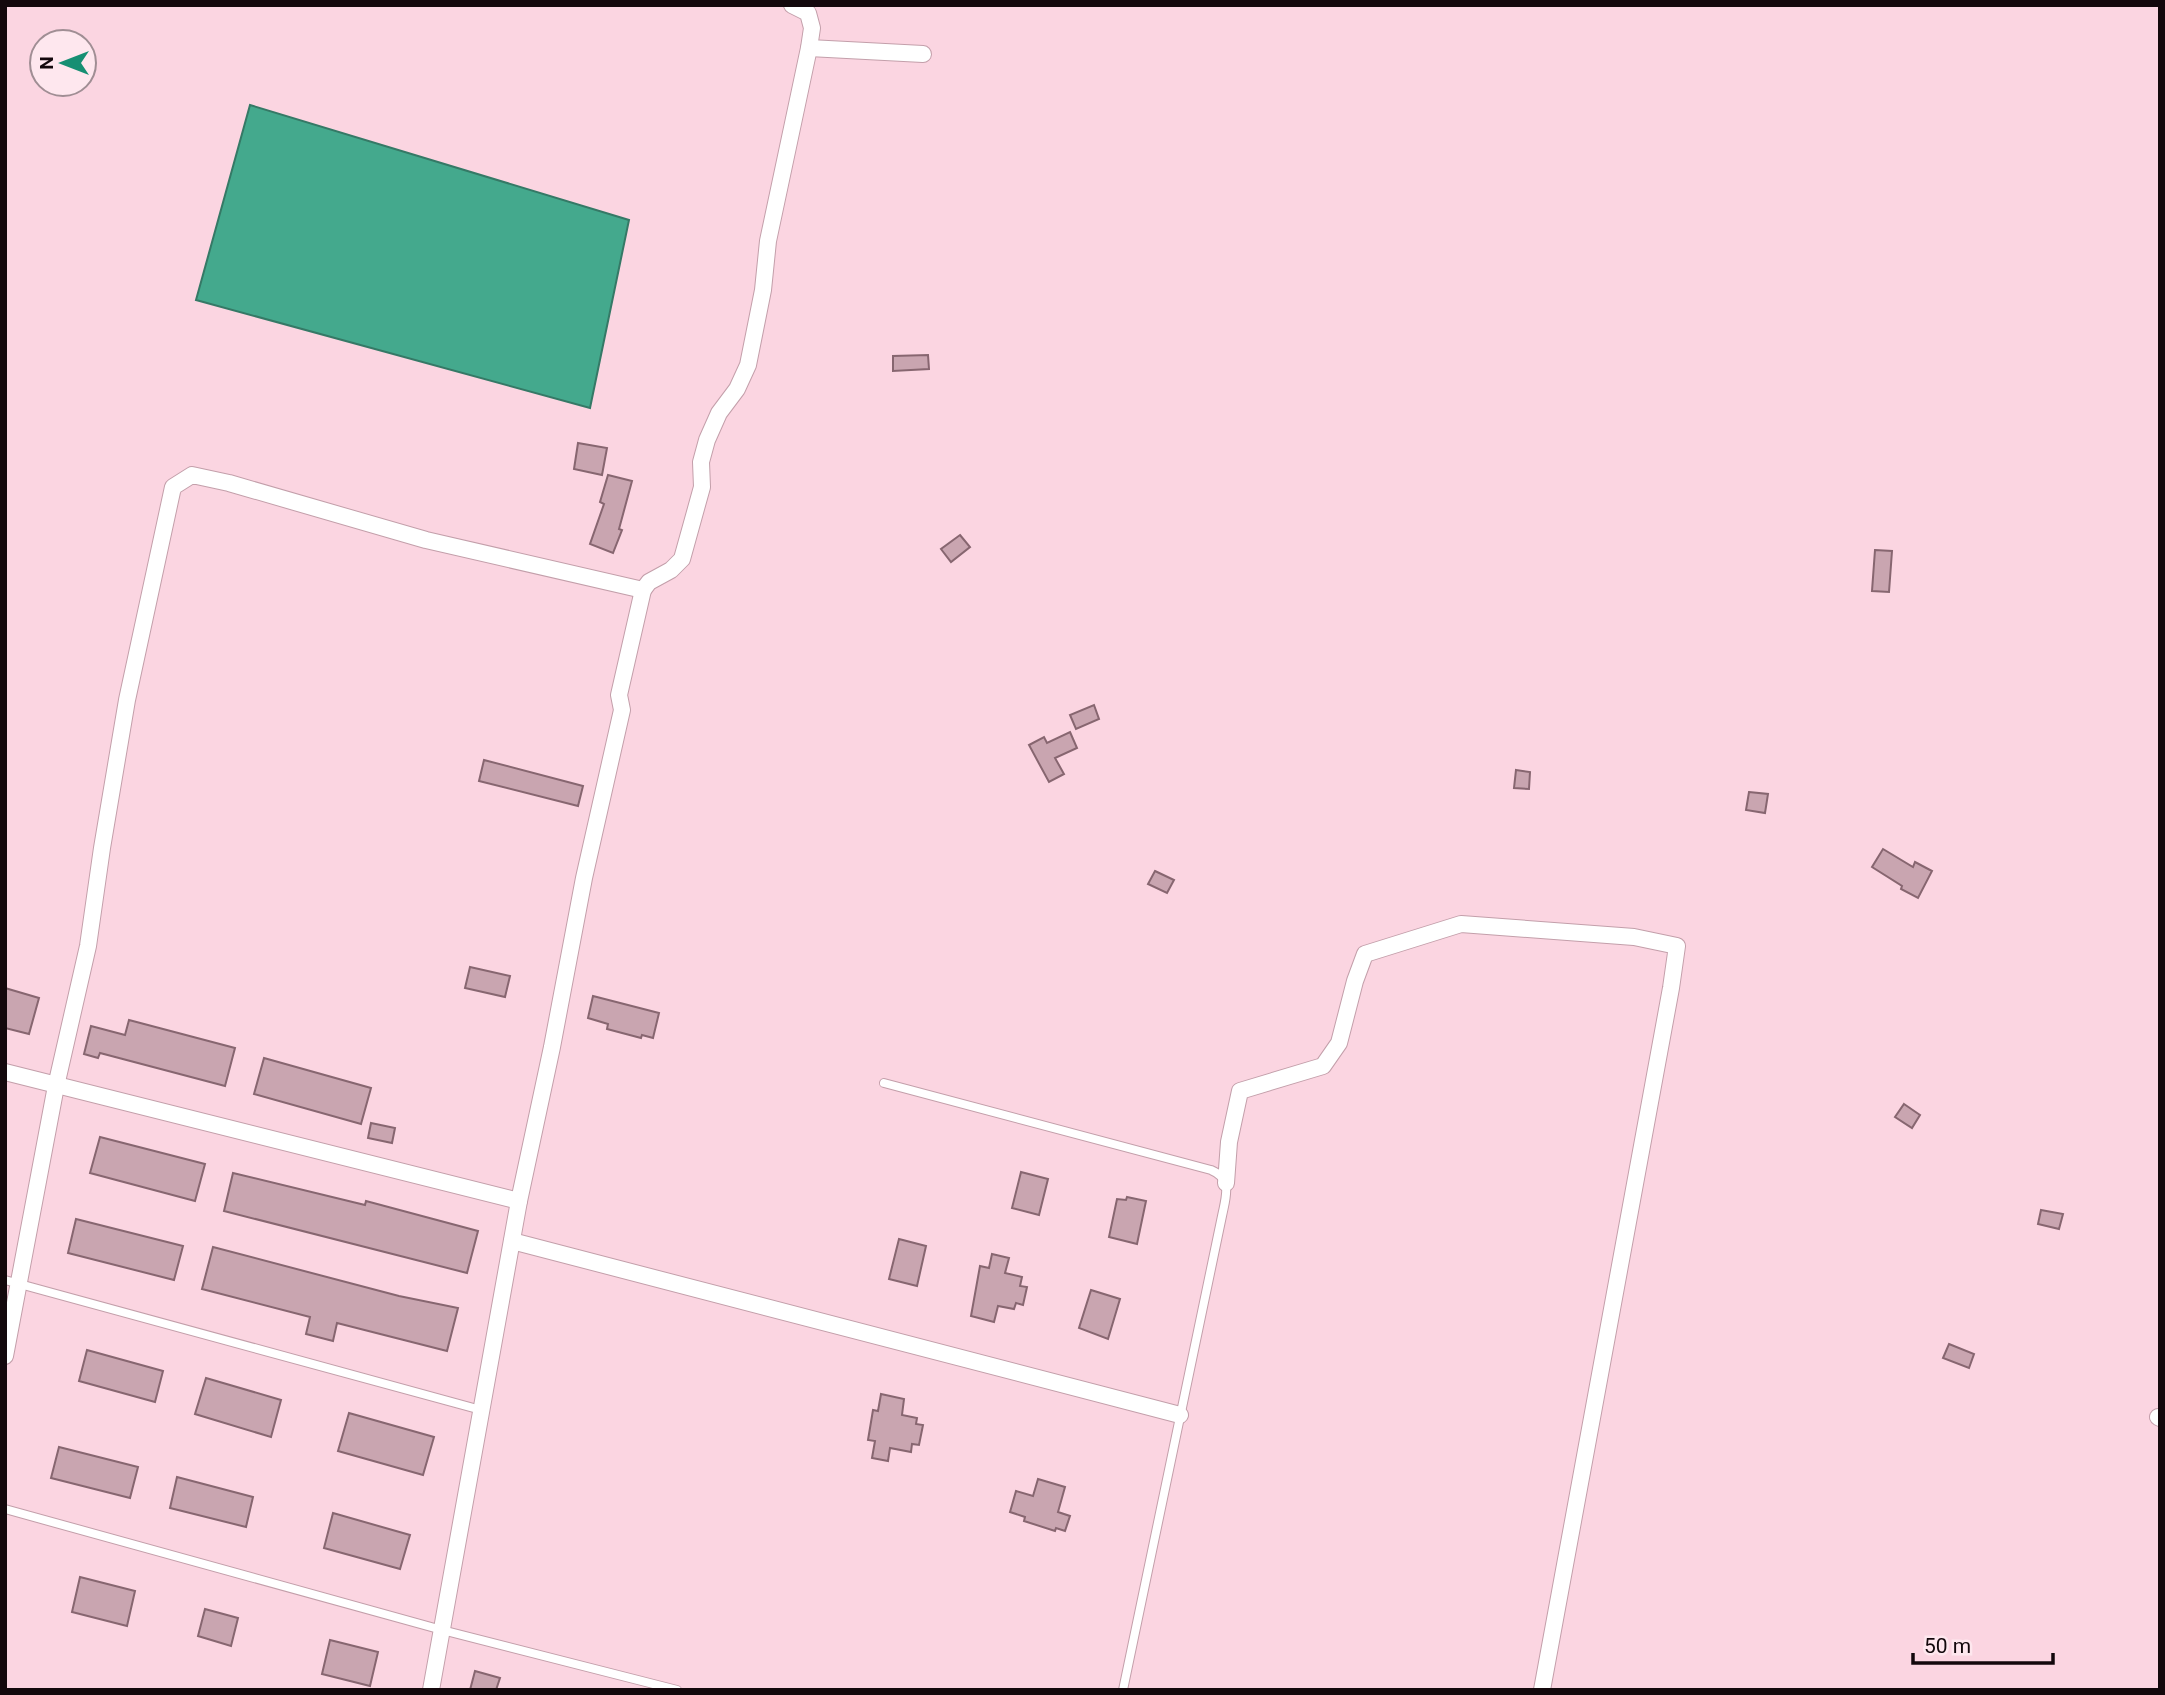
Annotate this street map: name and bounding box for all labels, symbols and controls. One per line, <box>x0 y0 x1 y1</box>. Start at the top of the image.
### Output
north arrow <box>28 28 98 98</box>
text: N <box>35 56 58 70</box>
scale bar <box>1913 1622 2053 1666</box>
text: 50 m <box>1924 1634 1971 1658</box>

